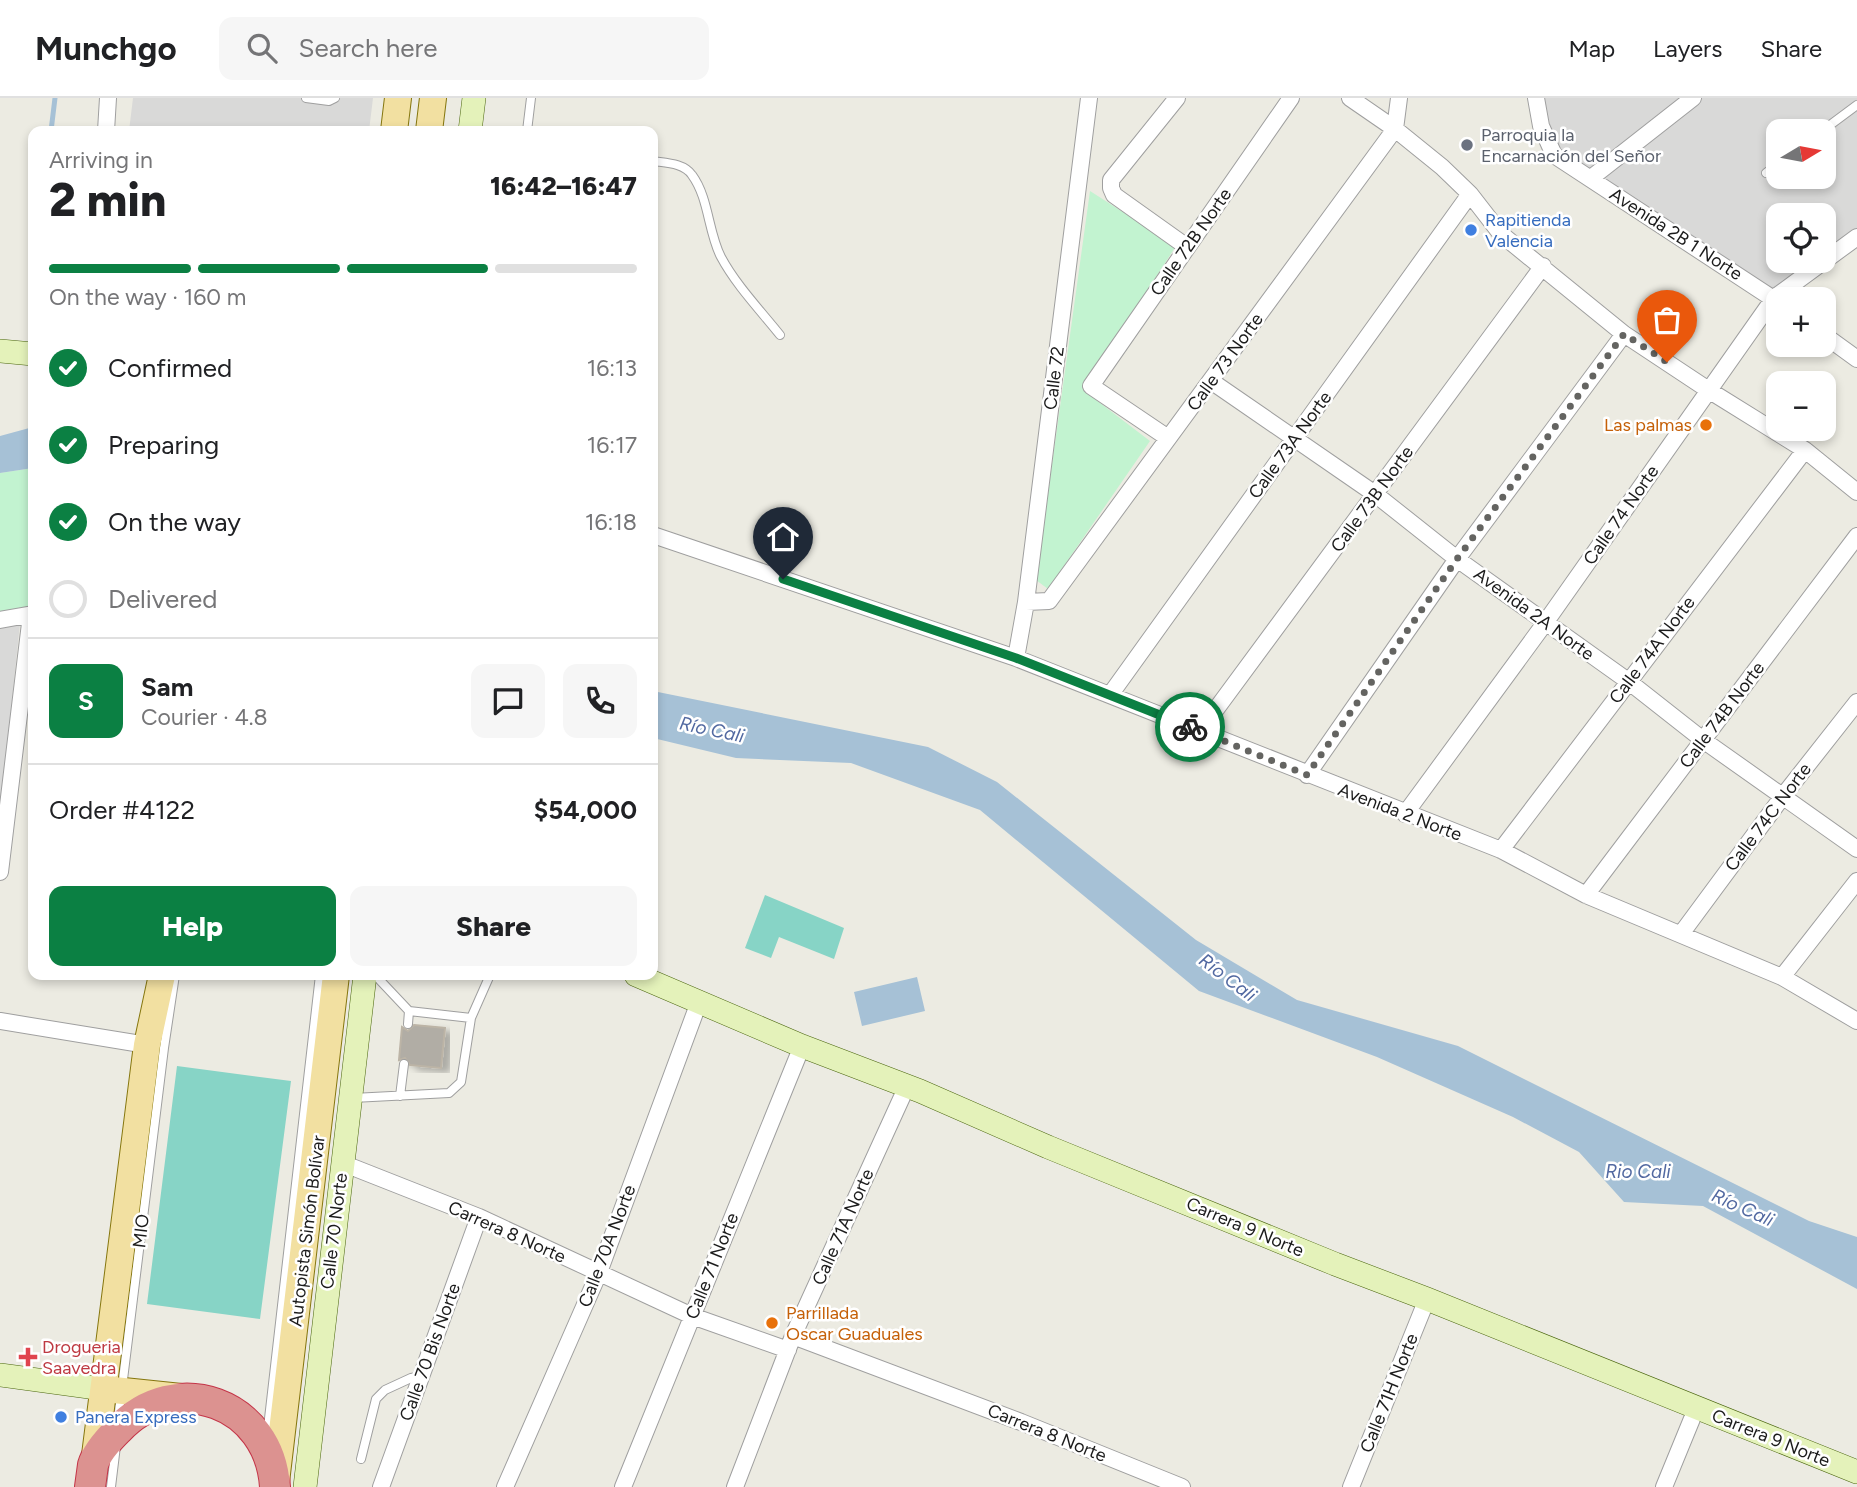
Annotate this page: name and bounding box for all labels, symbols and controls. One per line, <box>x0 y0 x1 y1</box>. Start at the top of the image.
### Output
search box <box>219 17 709 80</box>
text: Munchgo <box>35 29 177 68</box>
icon: search <box>243 29 281 67</box>
text: Search here <box>299 32 438 64</box>
text: Map <box>1568 34 1615 63</box>
text: Layers <box>1653 34 1722 63</box>
text: Share <box>1760 34 1822 63</box>
north arrow <box>1766 119 1836 189</box>
map controls <box>1766 119 1836 441</box>
place label: Parroquia la Encarnación del Señor <box>1481 124 1661 167</box>
marker: Parroquia la Encarnación del Señor <box>1459 137 1475 153</box>
text: Arriving in <box>49 146 153 174</box>
text: 16:42–16:47 <box>490 170 637 202</box>
text: 2 min <box>49 172 166 228</box>
street label: Avenida 2B 1 Norte <box>1606 183 1747 285</box>
street label: Calle 72B Norte <box>1146 184 1236 300</box>
button: locate <box>1766 203 1836 273</box>
place label: Rapitienda Valencia <box>1485 209 1571 252</box>
marker: Rapitienda Valencia <box>1463 222 1479 238</box>
text: On the way · 160 m <box>49 283 246 311</box>
button: + <box>1766 287 1836 357</box>
pin <box>1637 290 1697 362</box>
icon: bag <box>1648 301 1686 339</box>
street label: Calle 73 Norte <box>1182 309 1268 415</box>
street label: Calle 72 <box>1039 345 1069 411</box>
icon: check <box>49 349 87 387</box>
text: Confirmed <box>108 352 232 384</box>
text: 16:13 <box>587 354 637 382</box>
button: − <box>1766 371 1836 441</box>
street label: Calle 73A Norte <box>1244 387 1336 503</box>
place label: Las palmas <box>1604 414 1692 436</box>
marker: Las palmas <box>1698 417 1714 433</box>
icon: check <box>49 426 87 464</box>
text: Preparing <box>108 429 219 461</box>
text: 16:17 <box>587 431 637 459</box>
street label: Calle 73B Norte <box>1326 441 1418 557</box>
street label: Calle 74 Norte <box>1579 461 1664 569</box>
icon: check <box>49 503 87 541</box>
text: On the way <box>108 506 241 538</box>
pin <box>753 507 813 579</box>
text: 16:18 <box>585 508 637 536</box>
icon: home <box>764 518 802 556</box>
street label: Avenida 2A Norte <box>1470 563 1598 665</box>
text: Delivered <box>108 583 217 615</box>
street label: Calle 74A Norte <box>1604 592 1700 708</box>
street label: Calle 74B Norte <box>1675 657 1769 773</box>
button: chat <box>471 664 545 738</box>
button: phone <box>563 664 637 738</box>
text: Sam <box>141 671 193 703</box>
text: S <box>78 685 94 717</box>
courier <box>1155 692 1225 762</box>
text: Courier · 4.8 <box>141 703 268 731</box>
icon: bike <box>1171 708 1209 746</box>
water label: Río Cali <box>677 711 747 748</box>
street label: Calle 74C Norte <box>1720 758 1816 875</box>
street label: Avenida 2 Norte <box>1335 778 1465 846</box>
text: Order #4122 <box>49 794 195 826</box>
text: $54,000 <box>534 794 637 826</box>
button: Help <box>49 886 336 966</box>
button: Share <box>350 886 637 966</box>
water label: Río Cali <box>1195 948 1261 1007</box>
street label: Autopista Simón Bolívar <box>284 1134 330 1328</box>
water label: Rio Cali <box>1605 1160 1671 1183</box>
street label: Calle 71A Norte <box>808 1165 879 1289</box>
street label: Calle 70 Norte <box>316 1171 352 1290</box>
street label: Calle 70A Norte <box>574 1182 640 1310</box>
water label: Río Cali <box>1708 1184 1778 1232</box>
street label: Carrera 9 Norte <box>1183 1192 1307 1262</box>
street label: Carrera 8 Norte <box>445 1196 569 1268</box>
street label: Calle 71 Norte <box>681 1209 743 1322</box>
street label: MIO <box>128 1213 154 1249</box>
street label: Calle 70 Bis Norte <box>395 1280 465 1424</box>
place label: Parrillada Oscar Guaduales <box>786 1302 923 1345</box>
marker: Parrillada Oscar Guaduales <box>764 1315 780 1331</box>
street label: Calle 71H Norte <box>1355 1330 1423 1456</box>
place label: Drogueria Saavedra <box>42 1336 121 1379</box>
marker: Drogueria Saavedra <box>20 1349 36 1365</box>
street label: Carrera 8 Norte <box>984 1399 1110 1467</box>
street label: Carrera 9 Norte <box>1709 1404 1833 1472</box>
place label: Panera Express <box>75 1406 197 1428</box>
marker: Panera Express <box>53 1409 69 1425</box>

